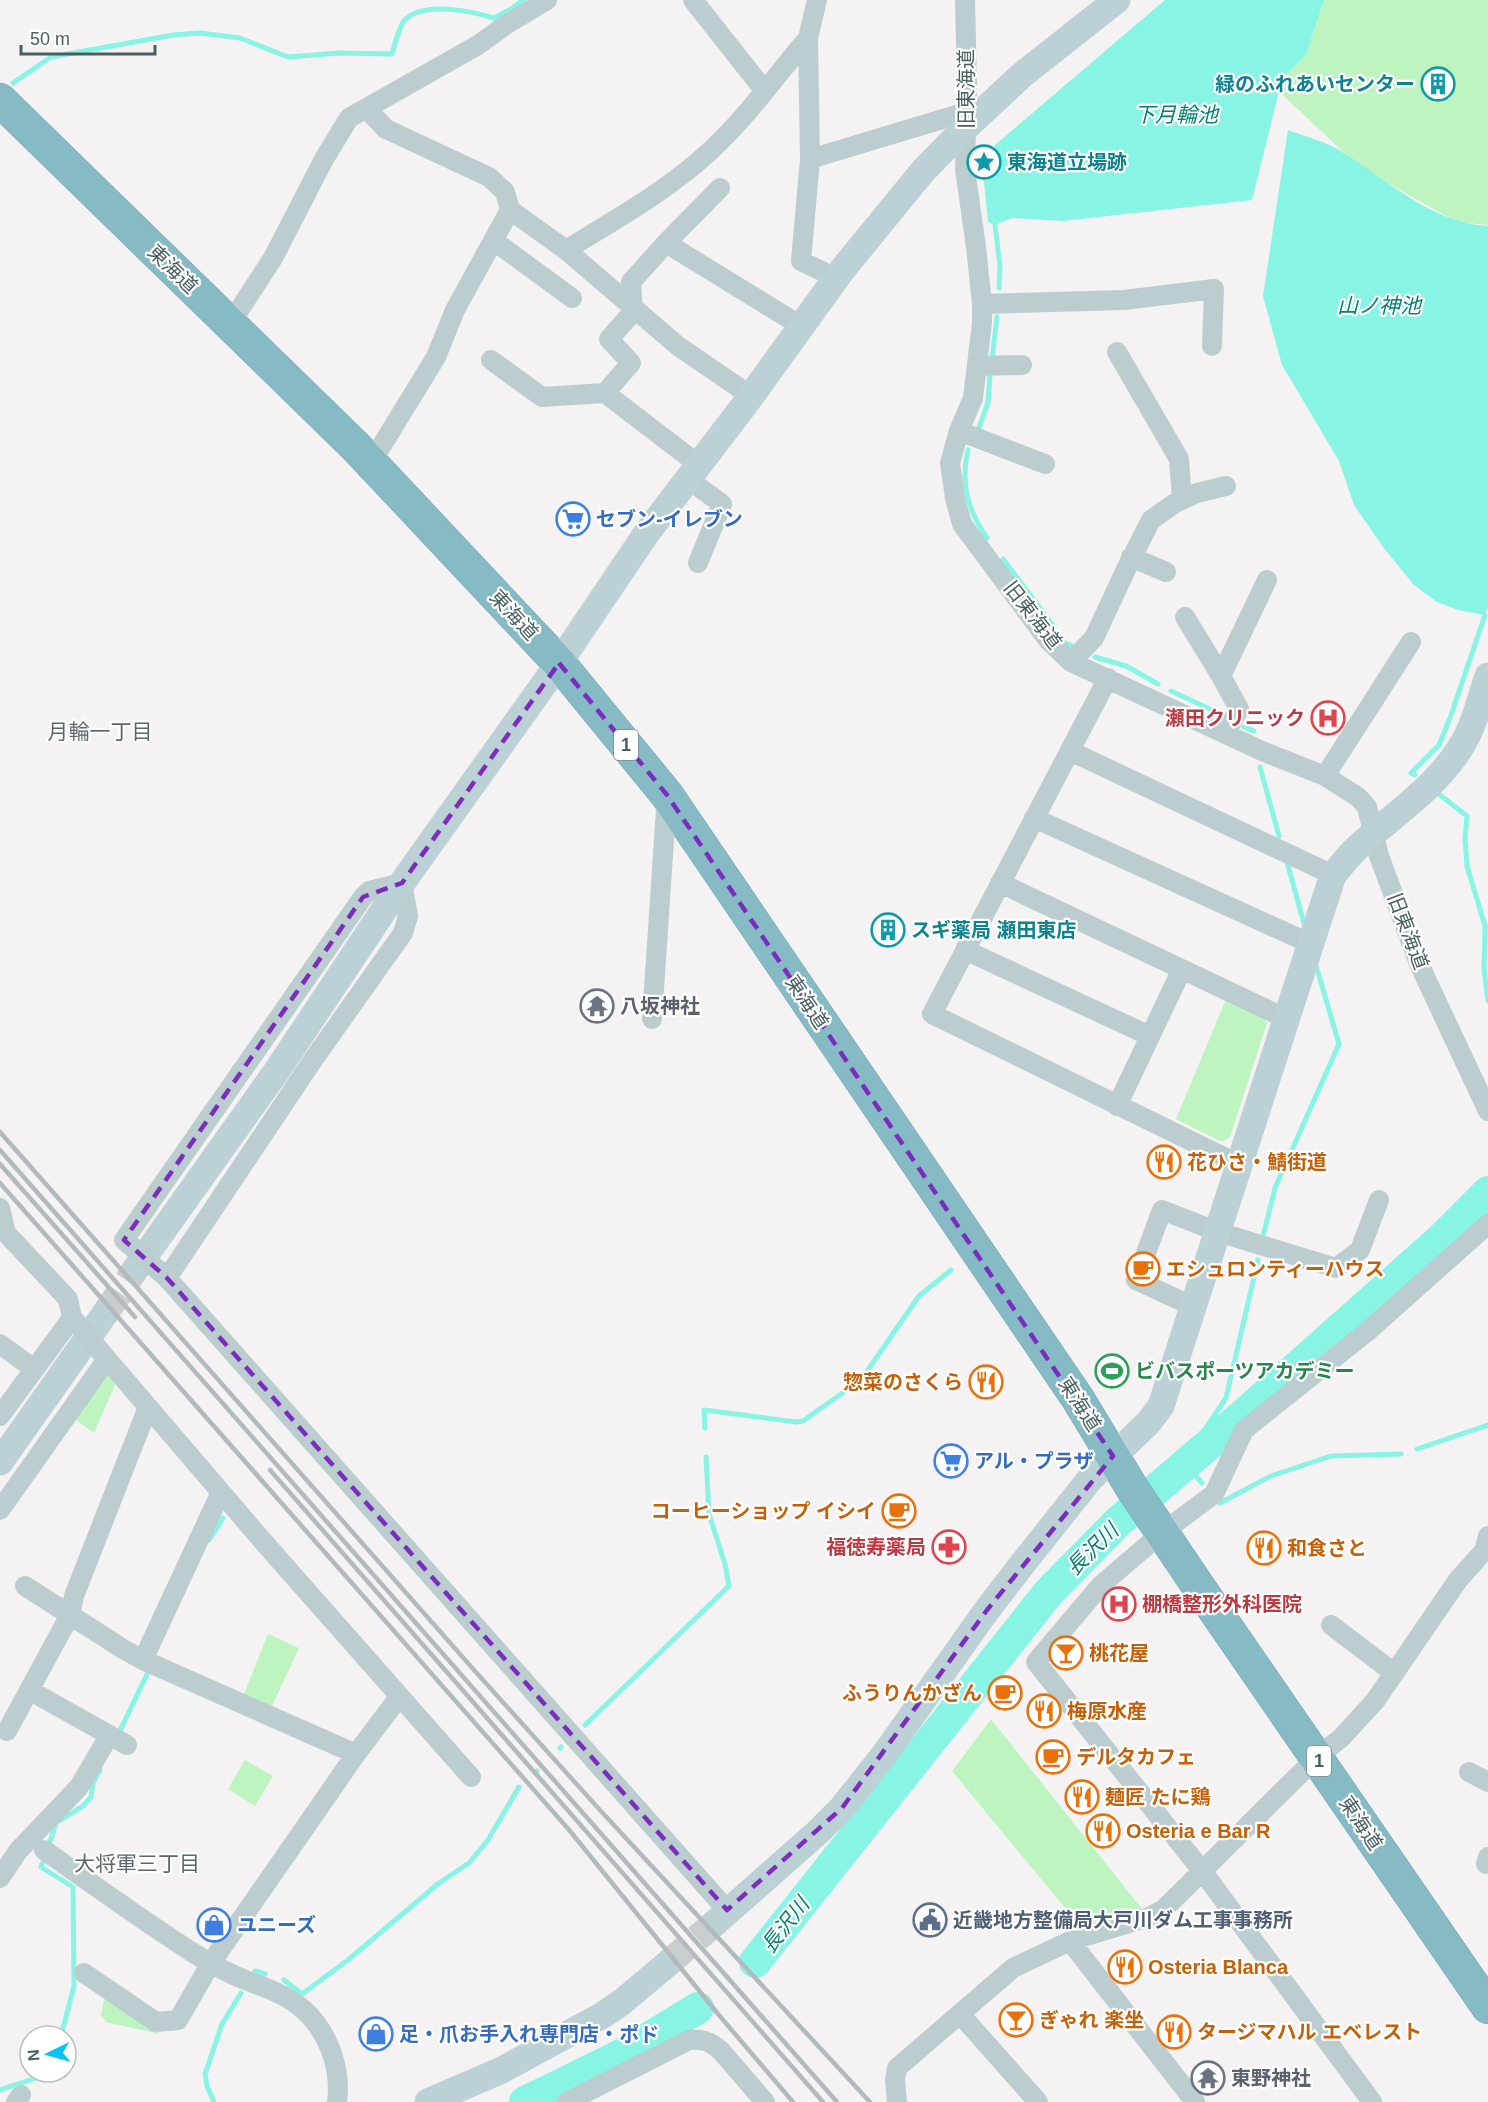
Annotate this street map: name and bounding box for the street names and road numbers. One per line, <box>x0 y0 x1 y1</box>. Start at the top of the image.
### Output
street label: 旧東海道 <box>955 49 977 129</box>
street label: 東海道 <box>144 240 202 298</box>
street label: 旧東海道 <box>1000 577 1066 653</box>
street label: 東海道 <box>485 586 543 644</box>
road number: 1 <box>614 730 638 760</box>
street label: 旧東海道 <box>1383 890 1433 972</box>
street label: 東海道 <box>781 971 833 1033</box>
street label: 東海道 <box>1054 1373 1106 1435</box>
road number: 1 <box>1307 1746 1331 1776</box>
street label: 東海道 <box>1335 1792 1387 1854</box>

